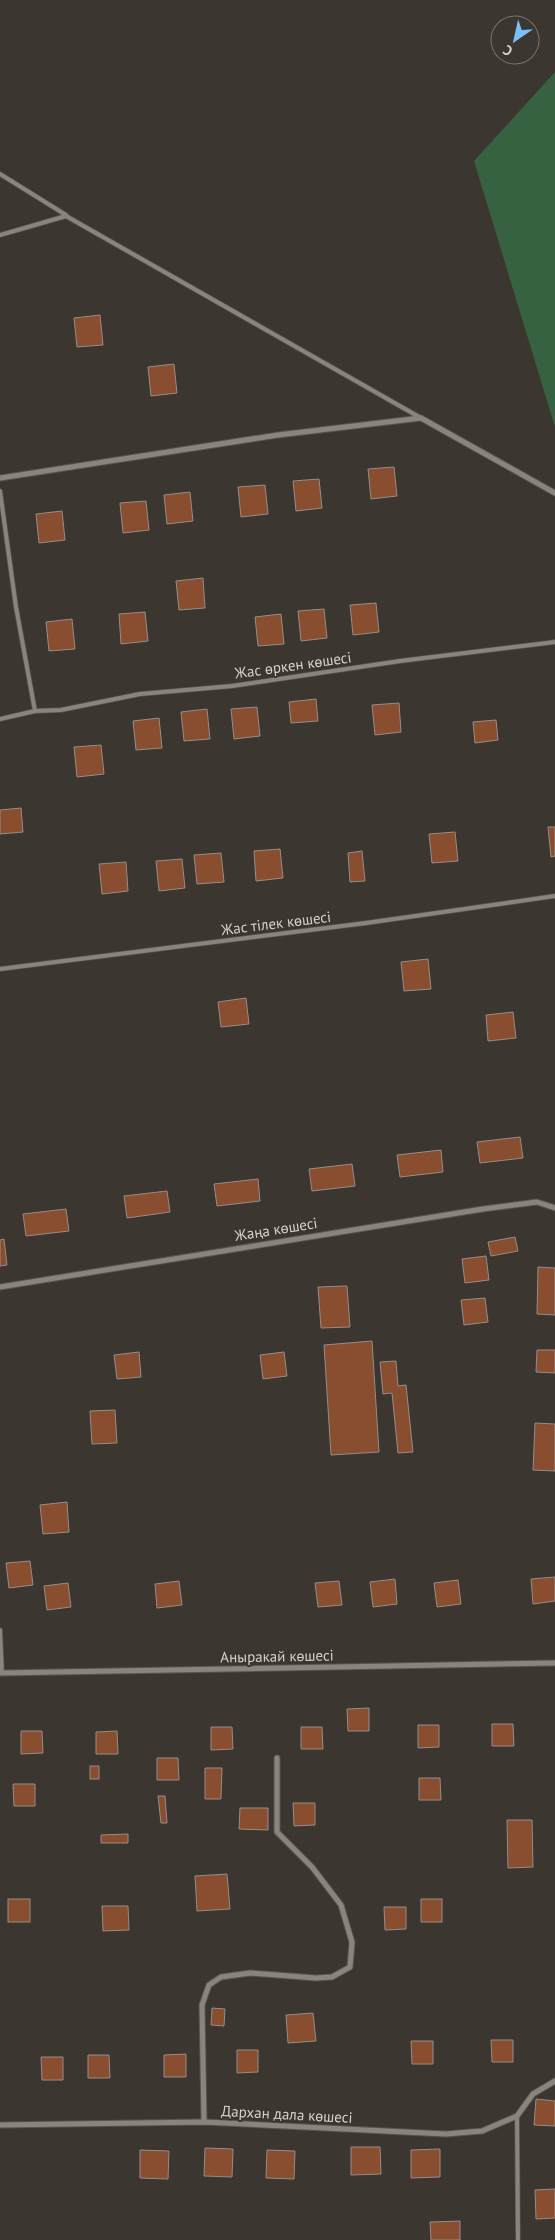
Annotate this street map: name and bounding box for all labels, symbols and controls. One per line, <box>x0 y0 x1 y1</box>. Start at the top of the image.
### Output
north arrow <box>490 15 540 65</box>
text: С <box>499 41 516 60</box>
street label: Жас өркен көшесі <box>233 647 353 683</box>
street label: Жас тілек көшесі <box>219 907 332 939</box>
street label: Жаңа көшесі <box>232 1213 319 1245</box>
street label: Аныракай көшесі <box>220 1646 334 1666</box>
street label: Дархан дала көшесі <box>221 2101 353 2127</box>

